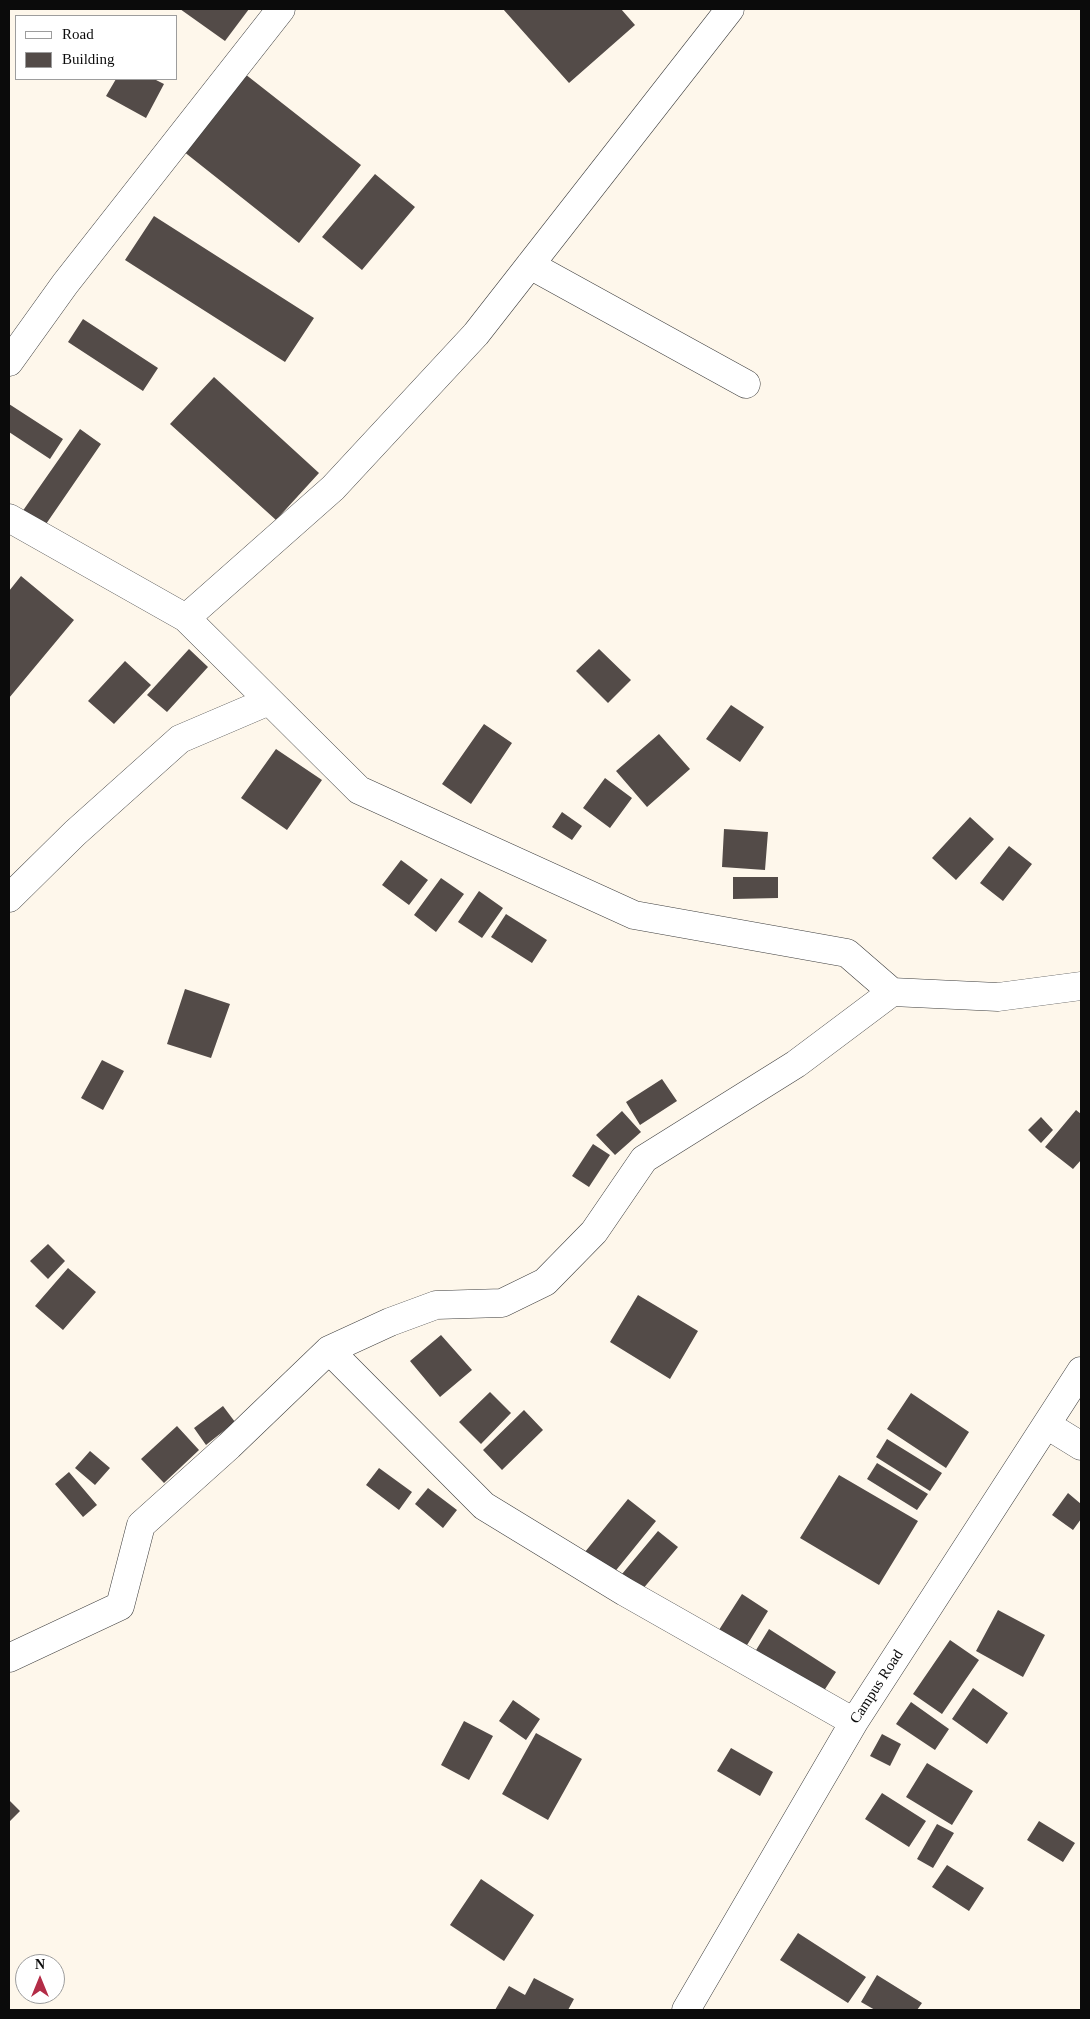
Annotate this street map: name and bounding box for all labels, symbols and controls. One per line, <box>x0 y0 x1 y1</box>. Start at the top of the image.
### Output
legend <box>15 15 178 80</box>
text: Road <box>62 26 94 42</box>
text: Building <box>62 51 115 67</box>
street label: Campus Road <box>846 1647 908 1727</box>
north arrow <box>15 1954 65 2004</box>
text: N <box>35 1957 45 1972</box>

